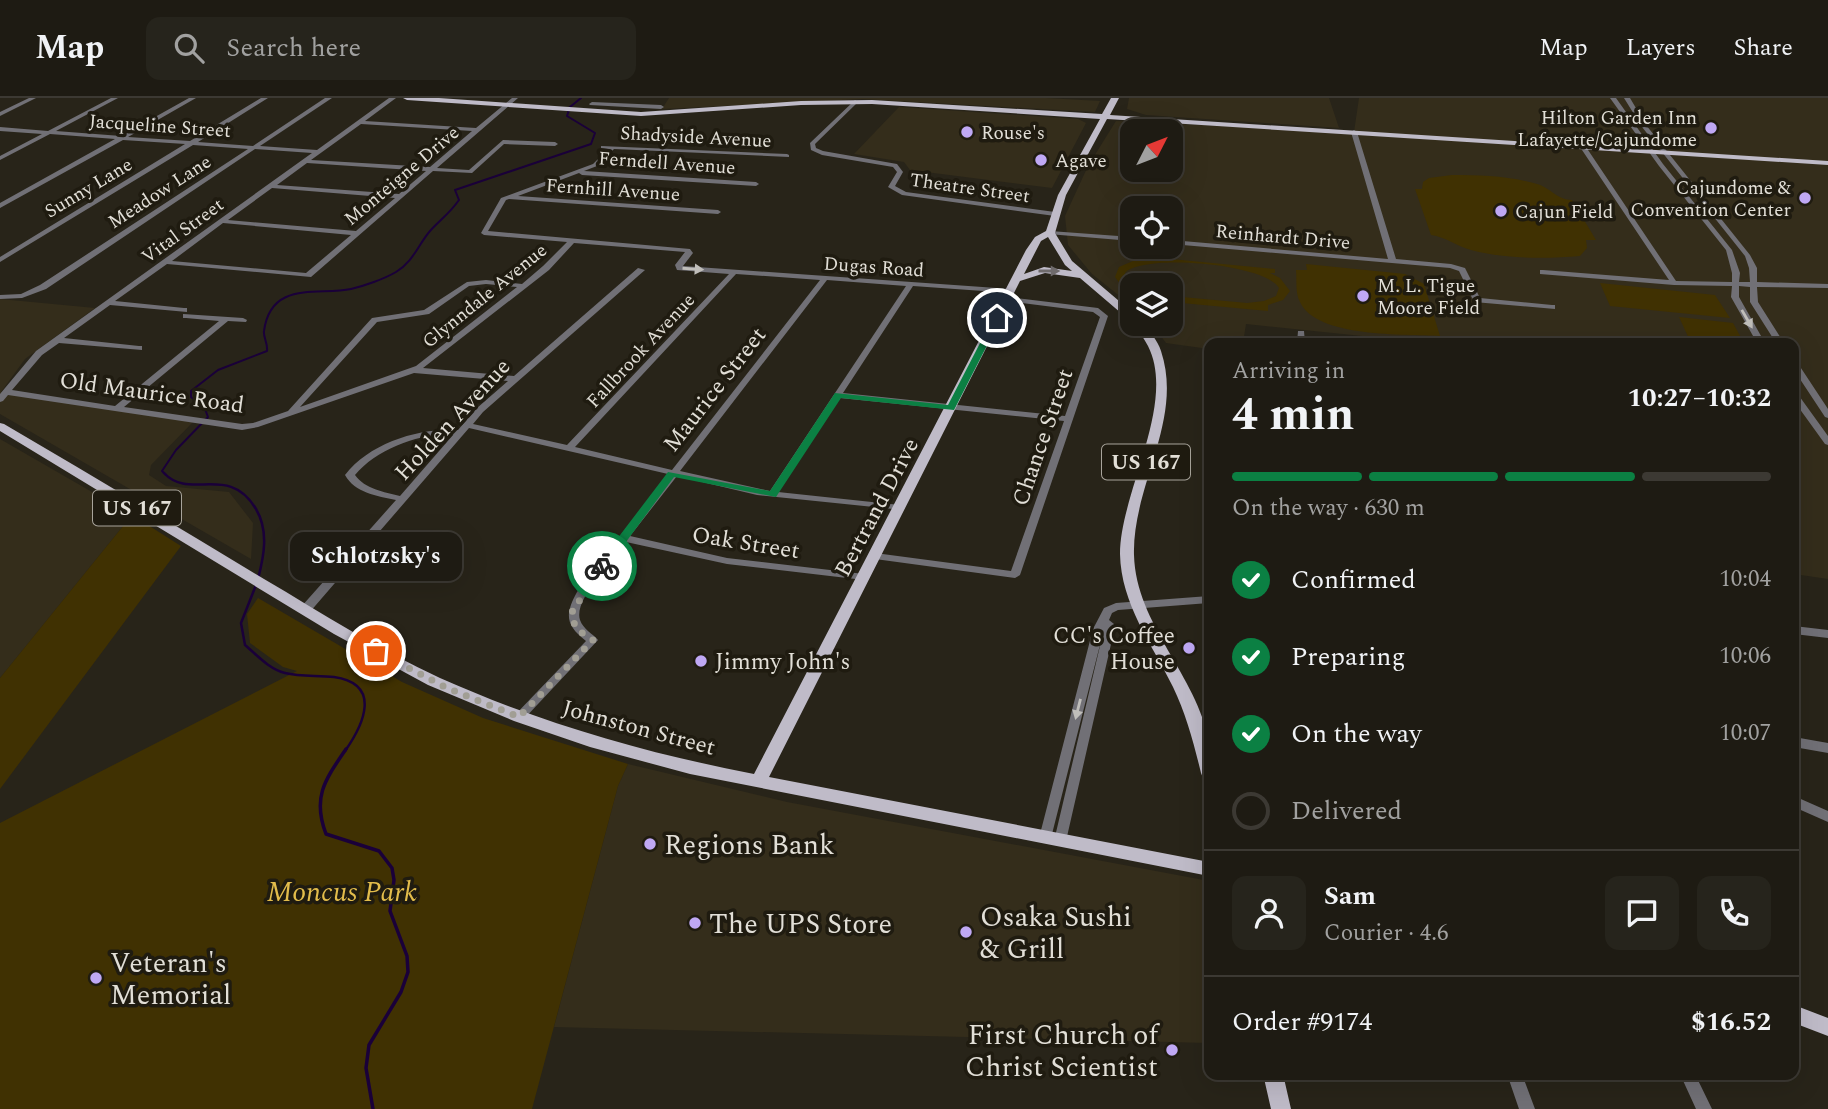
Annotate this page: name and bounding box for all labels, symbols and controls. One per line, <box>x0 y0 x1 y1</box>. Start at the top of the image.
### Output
search box <box>146 17 636 80</box>
text: Map <box>35 23 104 73</box>
text: Search here <box>226 28 361 68</box>
icon: search <box>170 29 208 67</box>
text: Map <box>1539 30 1588 66</box>
text: Layers <box>1626 30 1696 66</box>
text: Share <box>1734 30 1793 66</box>
place label: Hilton Garden Inn Lafayette/Cajundome <box>1517 104 1697 155</box>
street label: Jacqueline Street <box>88 107 232 146</box>
street label: Monteigne Drive <box>338 119 466 233</box>
street label: Shadyside Avenue <box>620 119 772 156</box>
place label: Rouse's <box>981 119 1045 148</box>
north arrow <box>1120 119 1183 182</box>
map controls <box>1120 119 1183 336</box>
marker: Hilton Garden Inn Lafayette/Cajundome <box>1703 120 1719 136</box>
marker: Rouse's <box>959 124 975 140</box>
street label: Ferndell Avenue <box>597 144 736 183</box>
place label: Agave <box>1055 147 1107 176</box>
street label: Meadow Lane <box>102 148 217 237</box>
street label: Sunny Lane <box>39 151 138 226</box>
marker: Agave <box>1033 152 1049 168</box>
street label: Theatre Street <box>908 166 1032 211</box>
street label: Fernhill Avenue <box>545 171 681 210</box>
place label: Cajundome & Convention Center <box>1630 174 1792 225</box>
marker: Cajundome & Convention Center <box>1797 190 1813 206</box>
street label: Vital Street <box>135 191 231 271</box>
button: locate <box>1120 196 1183 259</box>
place label: Cajun Field <box>1515 198 1613 227</box>
marker: Cajun Field <box>1493 203 1509 219</box>
street label: Reinhardt Drive <box>1214 217 1351 258</box>
street label: Glynndale Avenue <box>416 237 554 356</box>
street label: Dugas Road <box>823 250 925 285</box>
one-way arrow <box>682 264 704 275</box>
one-way arrow <box>1038 265 1060 277</box>
place label: M. L. Tigue Moore Field <box>1377 272 1480 323</box>
button: layers <box>1120 273 1183 336</box>
street label: Fallbrook Avenue <box>580 287 702 415</box>
pin <box>967 288 1027 348</box>
marker: M. L. Tigue Moore Field <box>1355 288 1371 304</box>
icon: home <box>978 299 1016 337</box>
one-way arrow <box>1740 309 1753 328</box>
street label: Maurice Street <box>655 320 775 460</box>
street label: Holden Avenue <box>387 351 519 489</box>
text: Arriving in <box>1232 354 1345 389</box>
street label: Old Maurice Road <box>57 363 247 424</box>
street label: Chance Street <box>1004 364 1083 511</box>
text: 10:27–10:32 <box>1627 378 1771 418</box>
text: 4 min <box>1232 380 1354 450</box>
street label: Bertrand Drive <box>826 432 929 583</box>
road number: US 167 <box>1102 444 1190 480</box>
road number: US 167 <box>93 490 181 526</box>
text: On the way · 630 m <box>1232 491 1425 526</box>
street label: Oak Street <box>689 518 802 569</box>
courier <box>567 531 637 601</box>
callout: Schlotzsky's <box>290 532 462 581</box>
text: Schlotzsky's <box>311 539 441 574</box>
icon: bike <box>583 547 621 585</box>
text: Confirmed <box>1291 560 1416 600</box>
icon: check <box>1232 561 1270 599</box>
text: 10:04 <box>1719 562 1771 597</box>
place label: CC's Coffee House <box>1053 619 1175 680</box>
pin <box>346 621 406 681</box>
icon: bag <box>357 632 395 670</box>
text: Preparing <box>1291 637 1405 677</box>
icon: check <box>1232 638 1270 676</box>
text: 10:06 <box>1719 639 1771 674</box>
marker: CC's Coffee House <box>1181 640 1197 656</box>
place label: Jimmy John's <box>715 645 850 680</box>
marker: Jimmy John's <box>693 653 709 669</box>
street label: Johnston Street <box>558 691 719 766</box>
one-way arrow <box>1072 698 1083 720</box>
text: On the way <box>1291 714 1422 754</box>
icon: check <box>1232 715 1270 753</box>
text: 10:07 <box>1719 716 1771 751</box>
text: Delivered <box>1291 791 1402 831</box>
place label: Regions Bank <box>664 824 835 867</box>
marker: Regions Bank <box>642 836 658 852</box>
park label: Moncus Park <box>267 871 417 914</box>
button: person <box>1232 876 1306 950</box>
text: Sam <box>1324 876 1376 916</box>
button: chat <box>1605 876 1679 950</box>
button: phone <box>1697 876 1771 950</box>
place label: Osaka Sushi & Grill <box>980 896 1132 971</box>
place label: The UPS Store <box>709 903 892 946</box>
marker: The UPS Store <box>687 915 703 931</box>
text: Courier · 4.6 <box>1324 916 1449 951</box>
marker: Osaka Sushi & Grill <box>958 924 974 940</box>
place label: Veteran's Memorial <box>110 942 231 1017</box>
marker: Veteran's Memorial <box>88 970 104 986</box>
text: Order #9174 <box>1232 1002 1372 1042</box>
text: $16.52 <box>1691 1002 1771 1042</box>
place label: First Church of Christ Scientist <box>965 1014 1160 1089</box>
marker: First Church of Christ Scientist <box>1164 1042 1180 1058</box>

